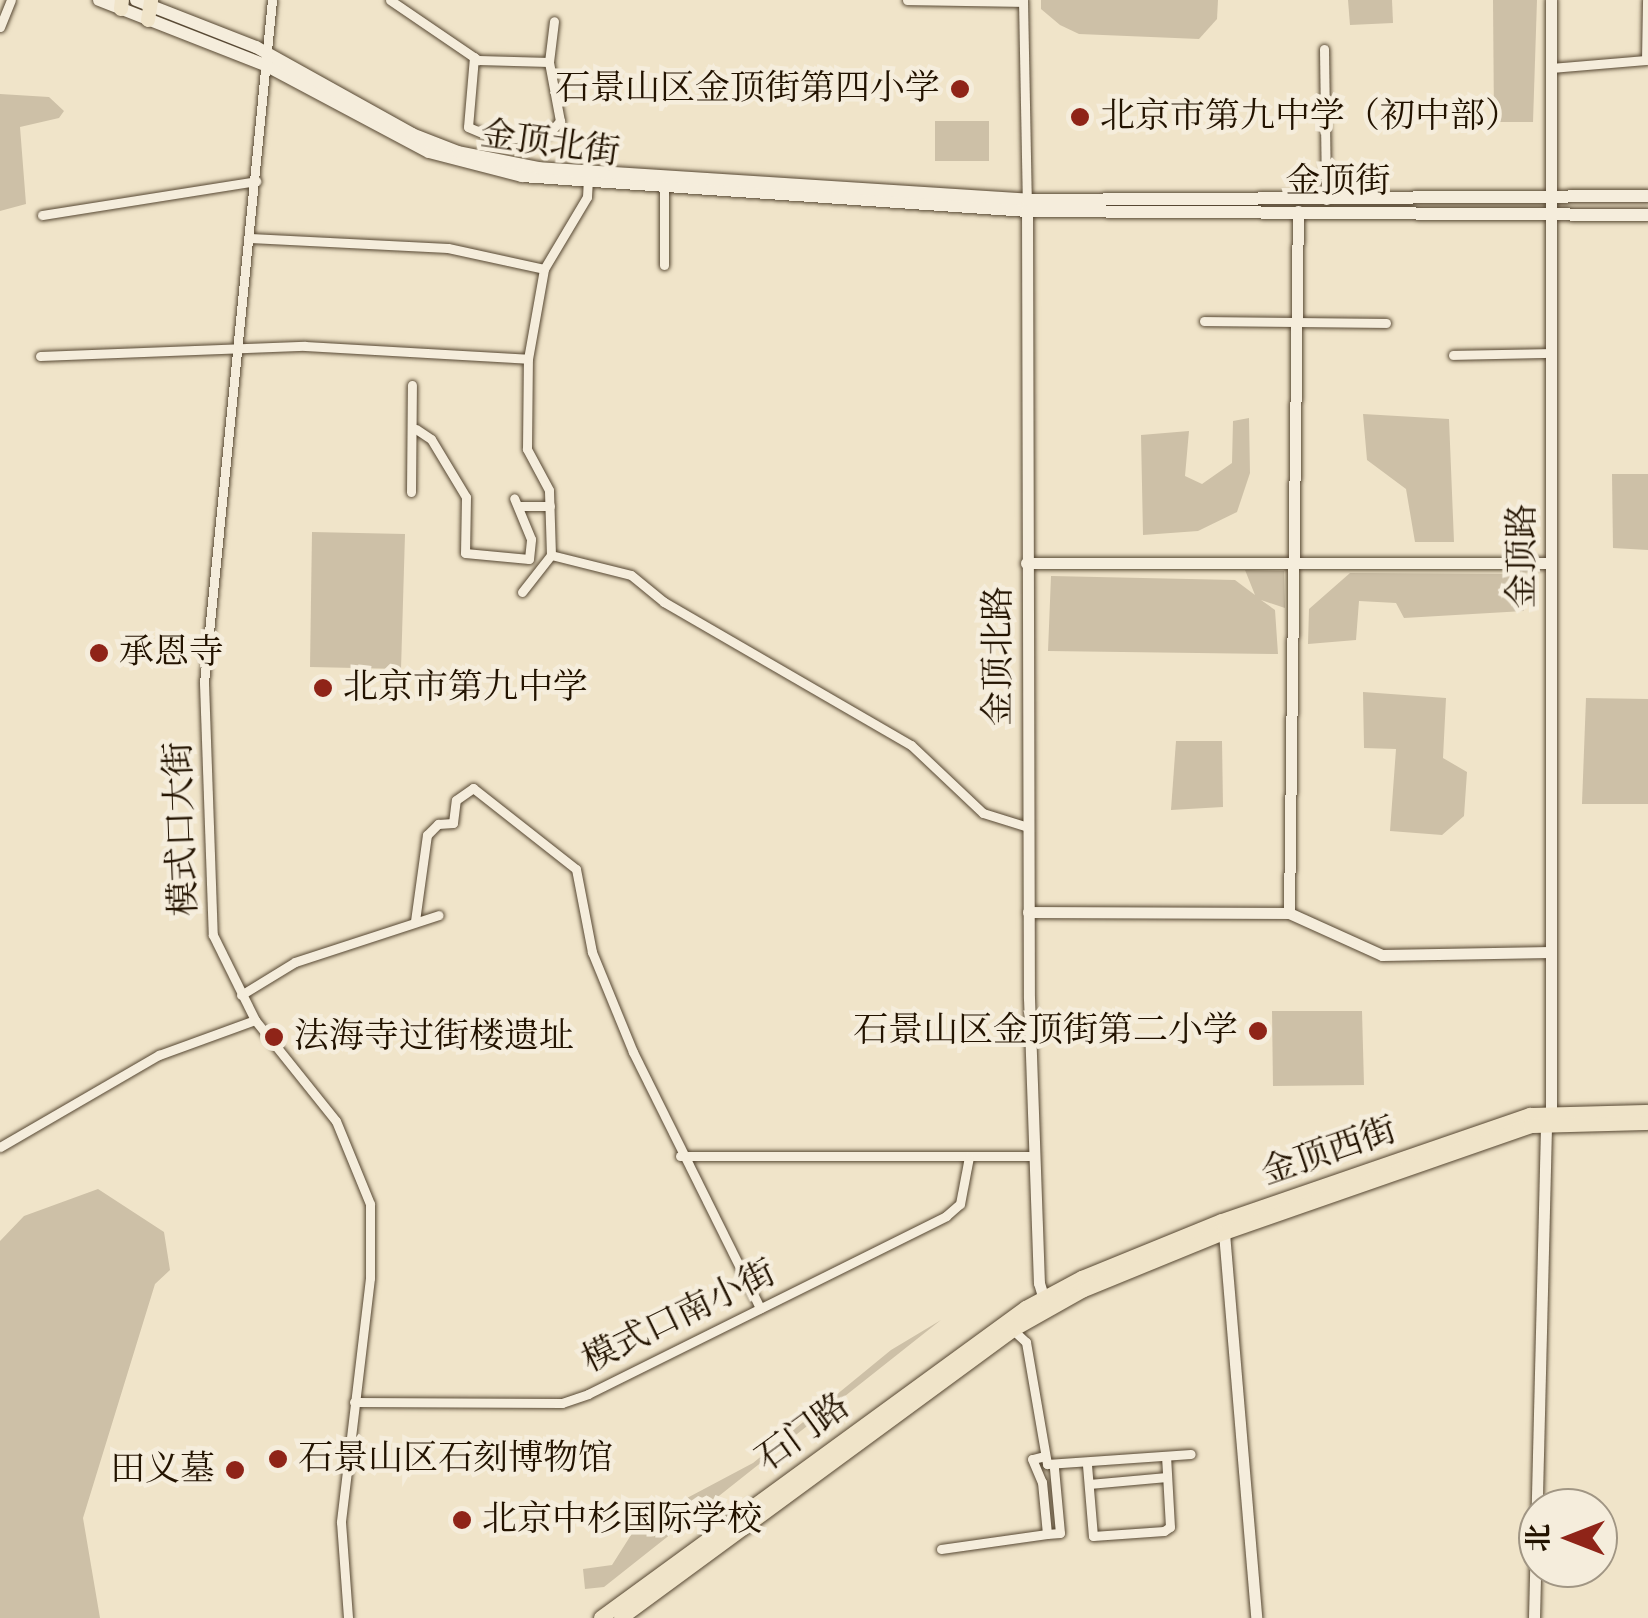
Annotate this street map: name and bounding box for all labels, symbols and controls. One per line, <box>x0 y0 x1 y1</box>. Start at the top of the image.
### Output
place label: 石景山区金顶街第四小学 <box>555 68 940 110</box>
marker: 石景山区金顶街第四小学 <box>949 78 971 100</box>
place label: 北京市第九中学（初中部） <box>1100 96 1520 138</box>
marker: 北京市第九中学（初中部） <box>1069 106 1091 128</box>
street label: 金顶北街 <box>478 113 622 175</box>
street label: 金顶街 <box>1286 161 1390 203</box>
street label: 金顶路 <box>1502 504 1544 608</box>
street label: 金顶北路 <box>978 586 1020 726</box>
place label: 承恩寺 <box>119 632 224 674</box>
marker: 承恩寺 <box>88 642 110 664</box>
place label: 北京市第九中学 <box>343 667 588 709</box>
marker: 北京市第九中学 <box>312 677 334 699</box>
street label: 模式口大街 <box>158 741 206 917</box>
place label: 石景山区金顶街第二小学 <box>853 1010 1238 1052</box>
place label: 法海寺过街楼遗址 <box>294 1016 574 1058</box>
marker: 石景山区金顶街第二小学 <box>1247 1020 1269 1042</box>
marker: 法海寺过街楼遗址 <box>263 1026 285 1048</box>
street label: 金顶西街 <box>1256 1109 1402 1195</box>
street label: 模式口南小街 <box>575 1252 783 1382</box>
street label: 石门路 <box>748 1385 858 1481</box>
place label: 石景山区石刻博物馆 <box>298 1438 613 1480</box>
marker: 石景山区石刻博物馆 <box>267 1448 289 1470</box>
place label: 田义墓 <box>110 1449 215 1491</box>
marker: 田义墓 <box>224 1459 246 1481</box>
north arrow <box>1518 1488 1618 1588</box>
place label: 北京中杉国际学校 <box>482 1499 762 1541</box>
marker: 北京中杉国际学校 <box>451 1509 473 1531</box>
text: 北 <box>1522 1524 1557 1552</box>

